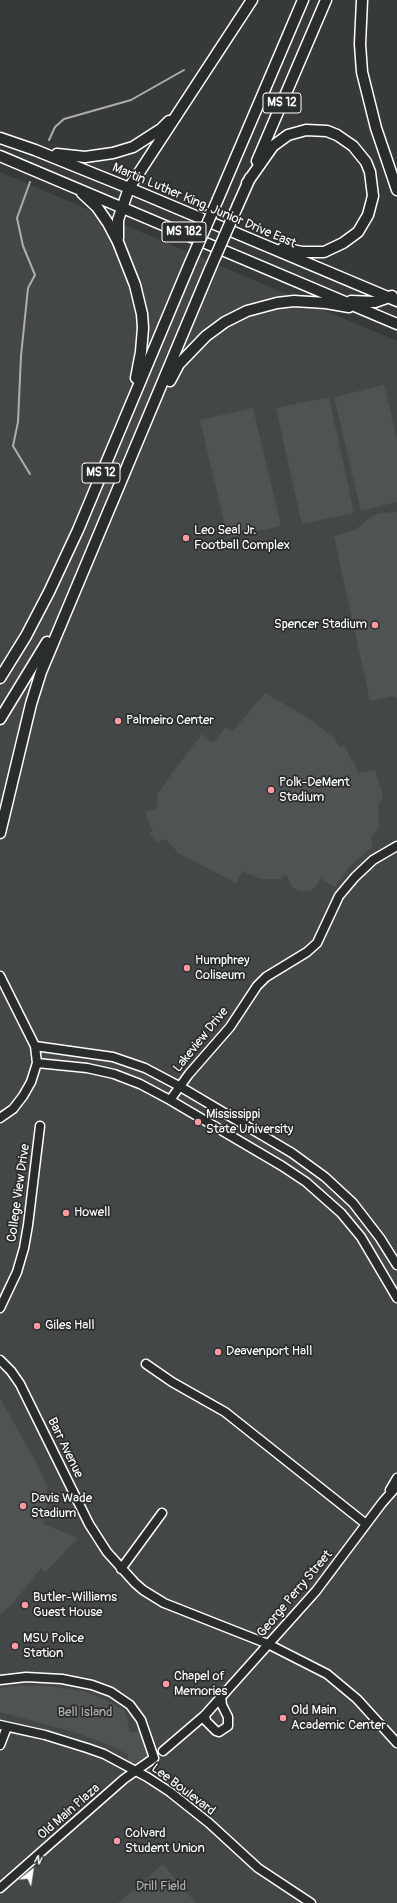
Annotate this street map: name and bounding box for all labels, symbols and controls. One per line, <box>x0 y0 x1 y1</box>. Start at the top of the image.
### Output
road number: MS 12 <box>263 93 301 113</box>
street label: Martin Luther King, Junior Drive East <box>110 160 298 252</box>
road number: MS 182 <box>162 222 206 242</box>
road number: MS 12 <box>82 463 120 483</box>
place label: Leo Seal Jr. Football Complex <box>194 523 290 554</box>
marker: Leo Seal Jr. Football Complex <box>181 533 191 543</box>
place label: Spencer Stadium <box>274 617 367 633</box>
marker: Spencer Stadium <box>370 620 380 630</box>
place label: Palmeiro Center <box>126 713 214 729</box>
marker: Palmeiro Center <box>113 716 123 726</box>
place label: Polk-DeMent Stadium <box>279 775 350 806</box>
marker: Polk-DeMent Stadium <box>266 785 276 795</box>
place label: Humphrey Coliseum <box>195 953 249 984</box>
marker: Humphrey Coliseum <box>182 963 192 973</box>
street label: Lakeview Drive <box>170 1004 232 1076</box>
place label: Mississippi State University <box>206 1107 293 1138</box>
marker: Mississippi State University <box>193 1117 203 1127</box>
street label: College View Drive <box>4 1143 34 1243</box>
place label: Howell <box>74 1205 110 1221</box>
marker: Howell <box>61 1208 71 1218</box>
place label: Giles Hall <box>45 1318 95 1334</box>
marker: Giles Hall <box>32 1321 42 1331</box>
place label: Deavenport Hall <box>226 1344 312 1360</box>
marker: Deavenport Hall <box>213 1347 223 1357</box>
street label: Barr Avenue <box>44 1415 86 1481</box>
place label: Davis Wade Stadium <box>31 1491 92 1522</box>
marker: Davis Wade Stadium <box>18 1501 28 1511</box>
street label: George Perry Street <box>254 1547 336 1641</box>
place label: Butler-Williams Guest House <box>33 1590 117 1621</box>
marker: Butler-Williams Guest House <box>20 1600 30 1610</box>
place label: MSU Police Station <box>23 1631 84 1662</box>
marker: MSU Police Station <box>10 1641 20 1651</box>
place label: Chapel of Memories <box>174 1669 227 1700</box>
marker: Chapel of Memories <box>161 1679 171 1689</box>
place label: Old Main Academic Center <box>291 1703 386 1734</box>
park label: Bell Island <box>58 1705 112 1721</box>
marker: Old Main Academic Center <box>278 1713 288 1723</box>
street label: Lee Boulevard <box>148 1761 218 1819</box>
street label: Old Main Plaza <box>35 1781 103 1843</box>
place label: Colvard Student Union <box>125 1826 205 1857</box>
marker: Colvard Student Union <box>112 1836 122 1846</box>
north arrow <box>12 1851 52 1891</box>
text: N <box>32 1853 45 1868</box>
park label: Drill Field <box>136 1879 186 1895</box>

